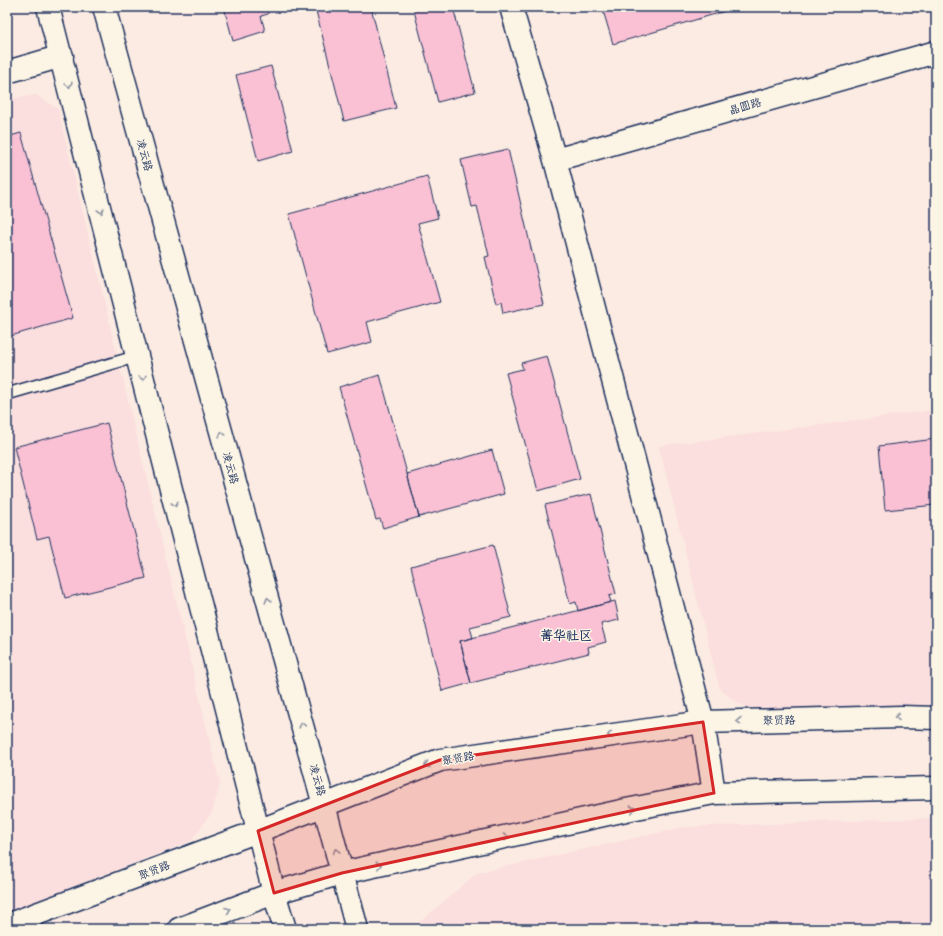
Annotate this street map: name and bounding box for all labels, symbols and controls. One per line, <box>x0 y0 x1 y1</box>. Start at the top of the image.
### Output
one-way arrow <box>64 82 73 89</box>
street label: 晶圆路 <box>727 95 763 117</box>
street label: 凌云路 <box>134 137 156 173</box>
one-way arrow <box>96 208 105 215</box>
one-way arrow <box>139 375 147 381</box>
one-way arrow <box>218 431 227 438</box>
street label: 凌云路 <box>220 450 242 486</box>
one-way arrow <box>171 501 179 507</box>
one-way arrow <box>264 597 273 604</box>
district label: 菁华社区 <box>540 627 592 644</box>
street label: 聚贤路 <box>762 713 796 727</box>
one-way arrow <box>894 713 900 721</box>
one-way arrow <box>736 717 742 725</box>
one-way arrow <box>299 722 307 728</box>
one-way arrow <box>607 730 613 739</box>
street label: 聚贤路 <box>441 748 475 768</box>
one-way arrow <box>423 760 430 768</box>
street label: 凌云路 <box>307 762 329 798</box>
one-way arrow <box>630 805 636 813</box>
one-way arrow <box>503 833 509 841</box>
one-way arrow <box>332 847 341 854</box>
street label: 聚贤路 <box>136 858 172 882</box>
one-way arrow <box>376 862 383 870</box>
one-way arrow <box>225 907 232 915</box>

